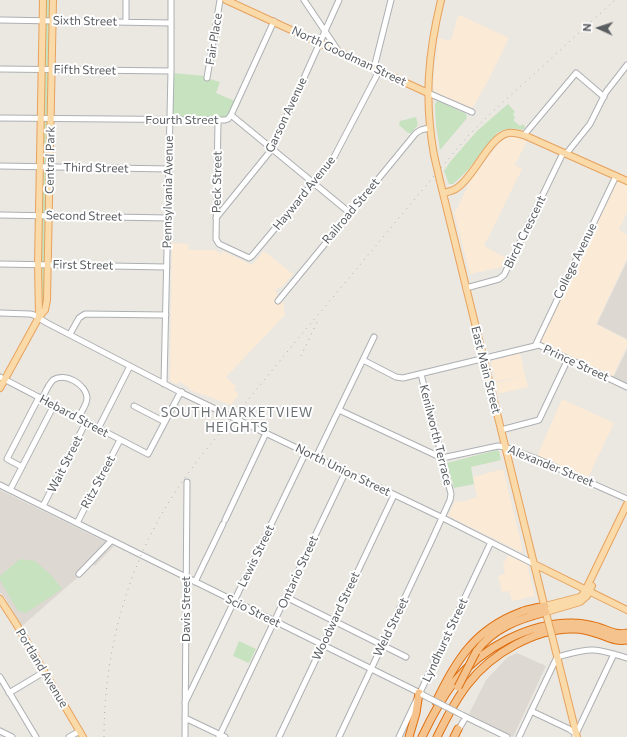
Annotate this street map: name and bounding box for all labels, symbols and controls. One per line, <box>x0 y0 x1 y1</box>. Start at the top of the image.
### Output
north arrow <box>579 8 619 48</box>
street label: Fair Place <box>203 12 225 66</box>
street label: Sixth Street <box>53 13 117 29</box>
street label: North Goodman Street <box>289 23 409 89</box>
text: N <box>580 23 593 32</box>
street label: Fifth Street <box>54 62 116 78</box>
street label: Garson Avenue <box>262 75 310 155</box>
street label: Fourth Street <box>145 113 219 127</box>
street label: Central Park <box>42 126 58 194</box>
street label: Pennsylvania Avenue <box>160 135 176 249</box>
street label: Peck Street <box>209 151 225 213</box>
street label: Hayward Avenue <box>270 153 338 233</box>
street label: Third Street <box>63 160 129 176</box>
street label: Railroad Street <box>319 175 383 247</box>
street label: Birch Crescent <box>501 193 549 271</box>
street label: Second Street <box>46 208 122 224</box>
street label: College Avenue <box>550 221 600 301</box>
street label: First Street <box>52 257 114 273</box>
street label: East Main Street <box>468 325 504 415</box>
street label: Prince Street <box>541 342 611 384</box>
street label: Kenilworth Terrace <box>416 383 456 487</box>
street label: Hebard Street <box>37 392 111 440</box>
district label: SOUTH MARKETVIEW HEIGHTS <box>161 405 313 436</box>
street label: Wait Street <box>44 433 86 495</box>
street label: North Union Street <box>293 441 393 499</box>
street label: Alexander Street <box>506 442 596 490</box>
street label: Ritz Street <box>78 453 118 511</box>
street label: Lewis Street <box>235 523 277 589</box>
street label: Ontario Street <box>275 533 321 611</box>
street label: Woodward Street <box>309 569 363 663</box>
street label: Davis Street <box>179 576 193 642</box>
street label: Scio Street <box>223 591 283 631</box>
street label: Weld Street <box>371 595 411 659</box>
street label: Lyndhurst Street <box>419 596 471 684</box>
street label: Portland Avenue <box>13 626 71 710</box>

